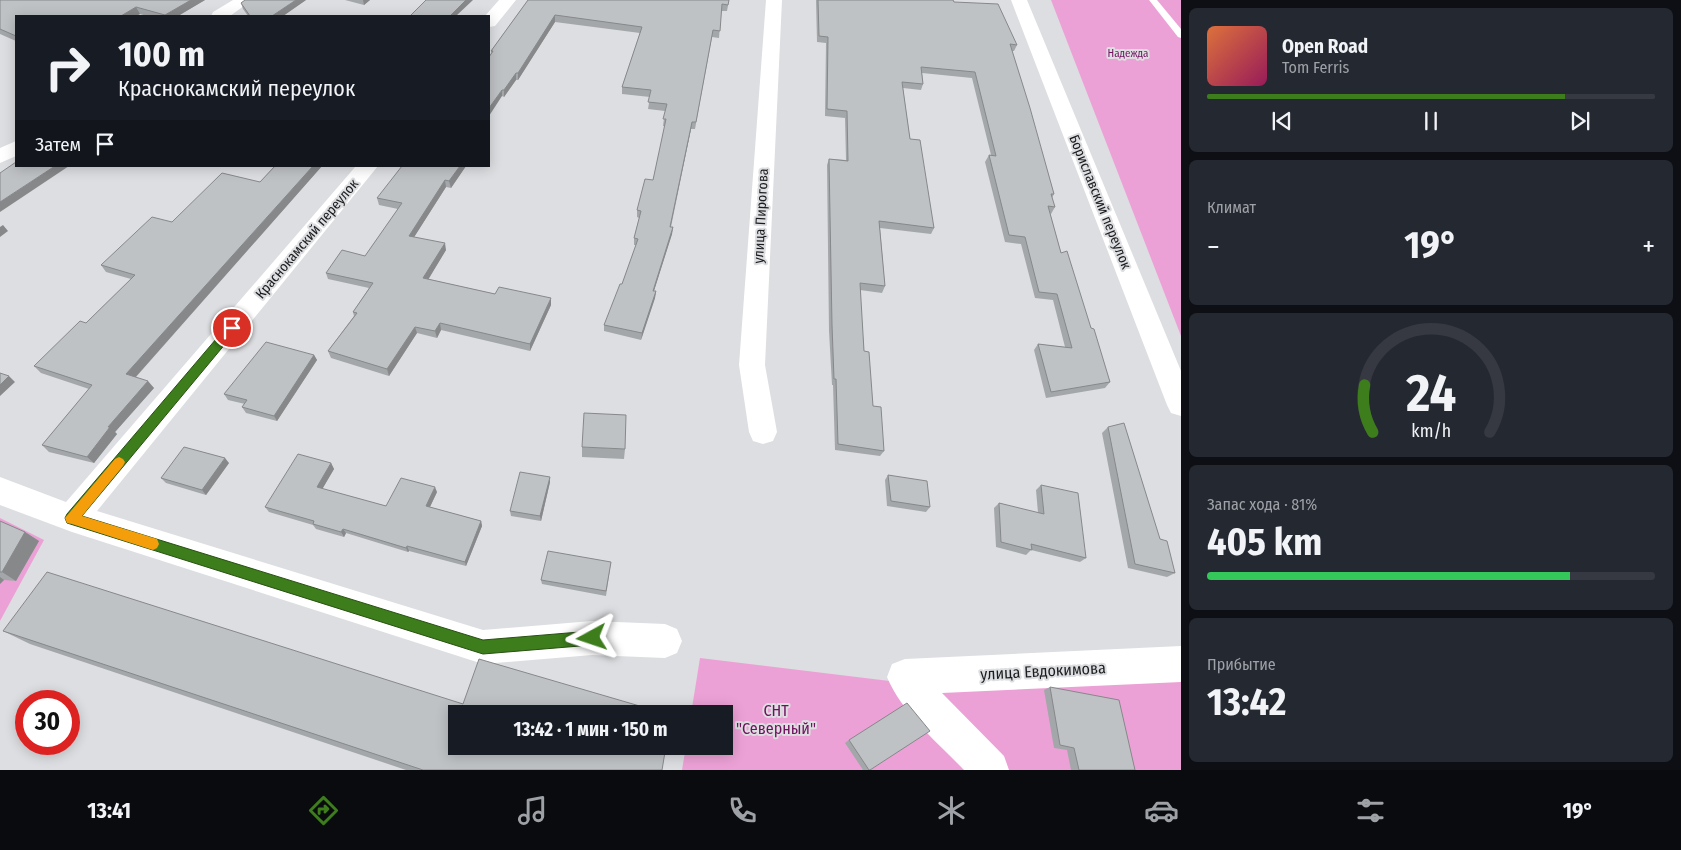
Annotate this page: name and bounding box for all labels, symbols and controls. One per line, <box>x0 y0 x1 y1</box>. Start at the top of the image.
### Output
text: 100 m <box>118 33 205 75</box>
icon: right <box>35 35 100 100</box>
text: Open Road <box>1282 35 1368 58</box>
park label: Надежда <box>1108 47 1148 60</box>
text: Tom Ferris <box>1282 58 1349 77</box>
text: Краснокамский переулок <box>118 75 355 102</box>
icon: previous <box>1268 107 1296 135</box>
icon: pause <box>1417 107 1445 135</box>
icon: next <box>1566 107 1594 135</box>
icon: arrive <box>91 130 119 158</box>
street label: Бориславский переулок <box>1065 132 1135 272</box>
text: Затем <box>35 133 81 156</box>
street label: улица Пирогова <box>750 168 772 264</box>
street label: Краснокамский переулок <box>252 175 362 302</box>
text: Климат <box>1207 198 1256 217</box>
text: 19° <box>1404 222 1458 268</box>
text: − <box>1207 230 1220 263</box>
text: + <box>1642 230 1655 263</box>
pin <box>211 307 253 349</box>
icon: arrive <box>218 314 246 342</box>
text: 24 <box>1405 362 1456 425</box>
text: km/h <box>1411 420 1451 442</box>
text: Запас хода · 81% <box>1207 495 1317 514</box>
text: 405 km <box>1207 519 1322 565</box>
position arrow <box>565 611 617 663</box>
text: Прибытие <box>1207 655 1276 674</box>
street label: улица Евдокимова <box>980 658 1106 684</box>
text: 13:42 <box>1207 679 1286 725</box>
speed limit sign: 30 <box>15 690 80 755</box>
park label: СНТ "Северный" <box>736 701 816 738</box>
text: 13:42 · 1 мин · 150 m <box>513 718 668 741</box>
icon: directions <box>306 793 341 828</box>
icon: music <box>515 793 550 828</box>
icon: phone <box>725 793 760 828</box>
icon: climate <box>934 793 969 828</box>
icon: car <box>1144 793 1179 828</box>
icon: filters <box>1353 793 1388 828</box>
text: 13:41 <box>87 797 131 824</box>
text: 19° <box>1563 797 1594 824</box>

